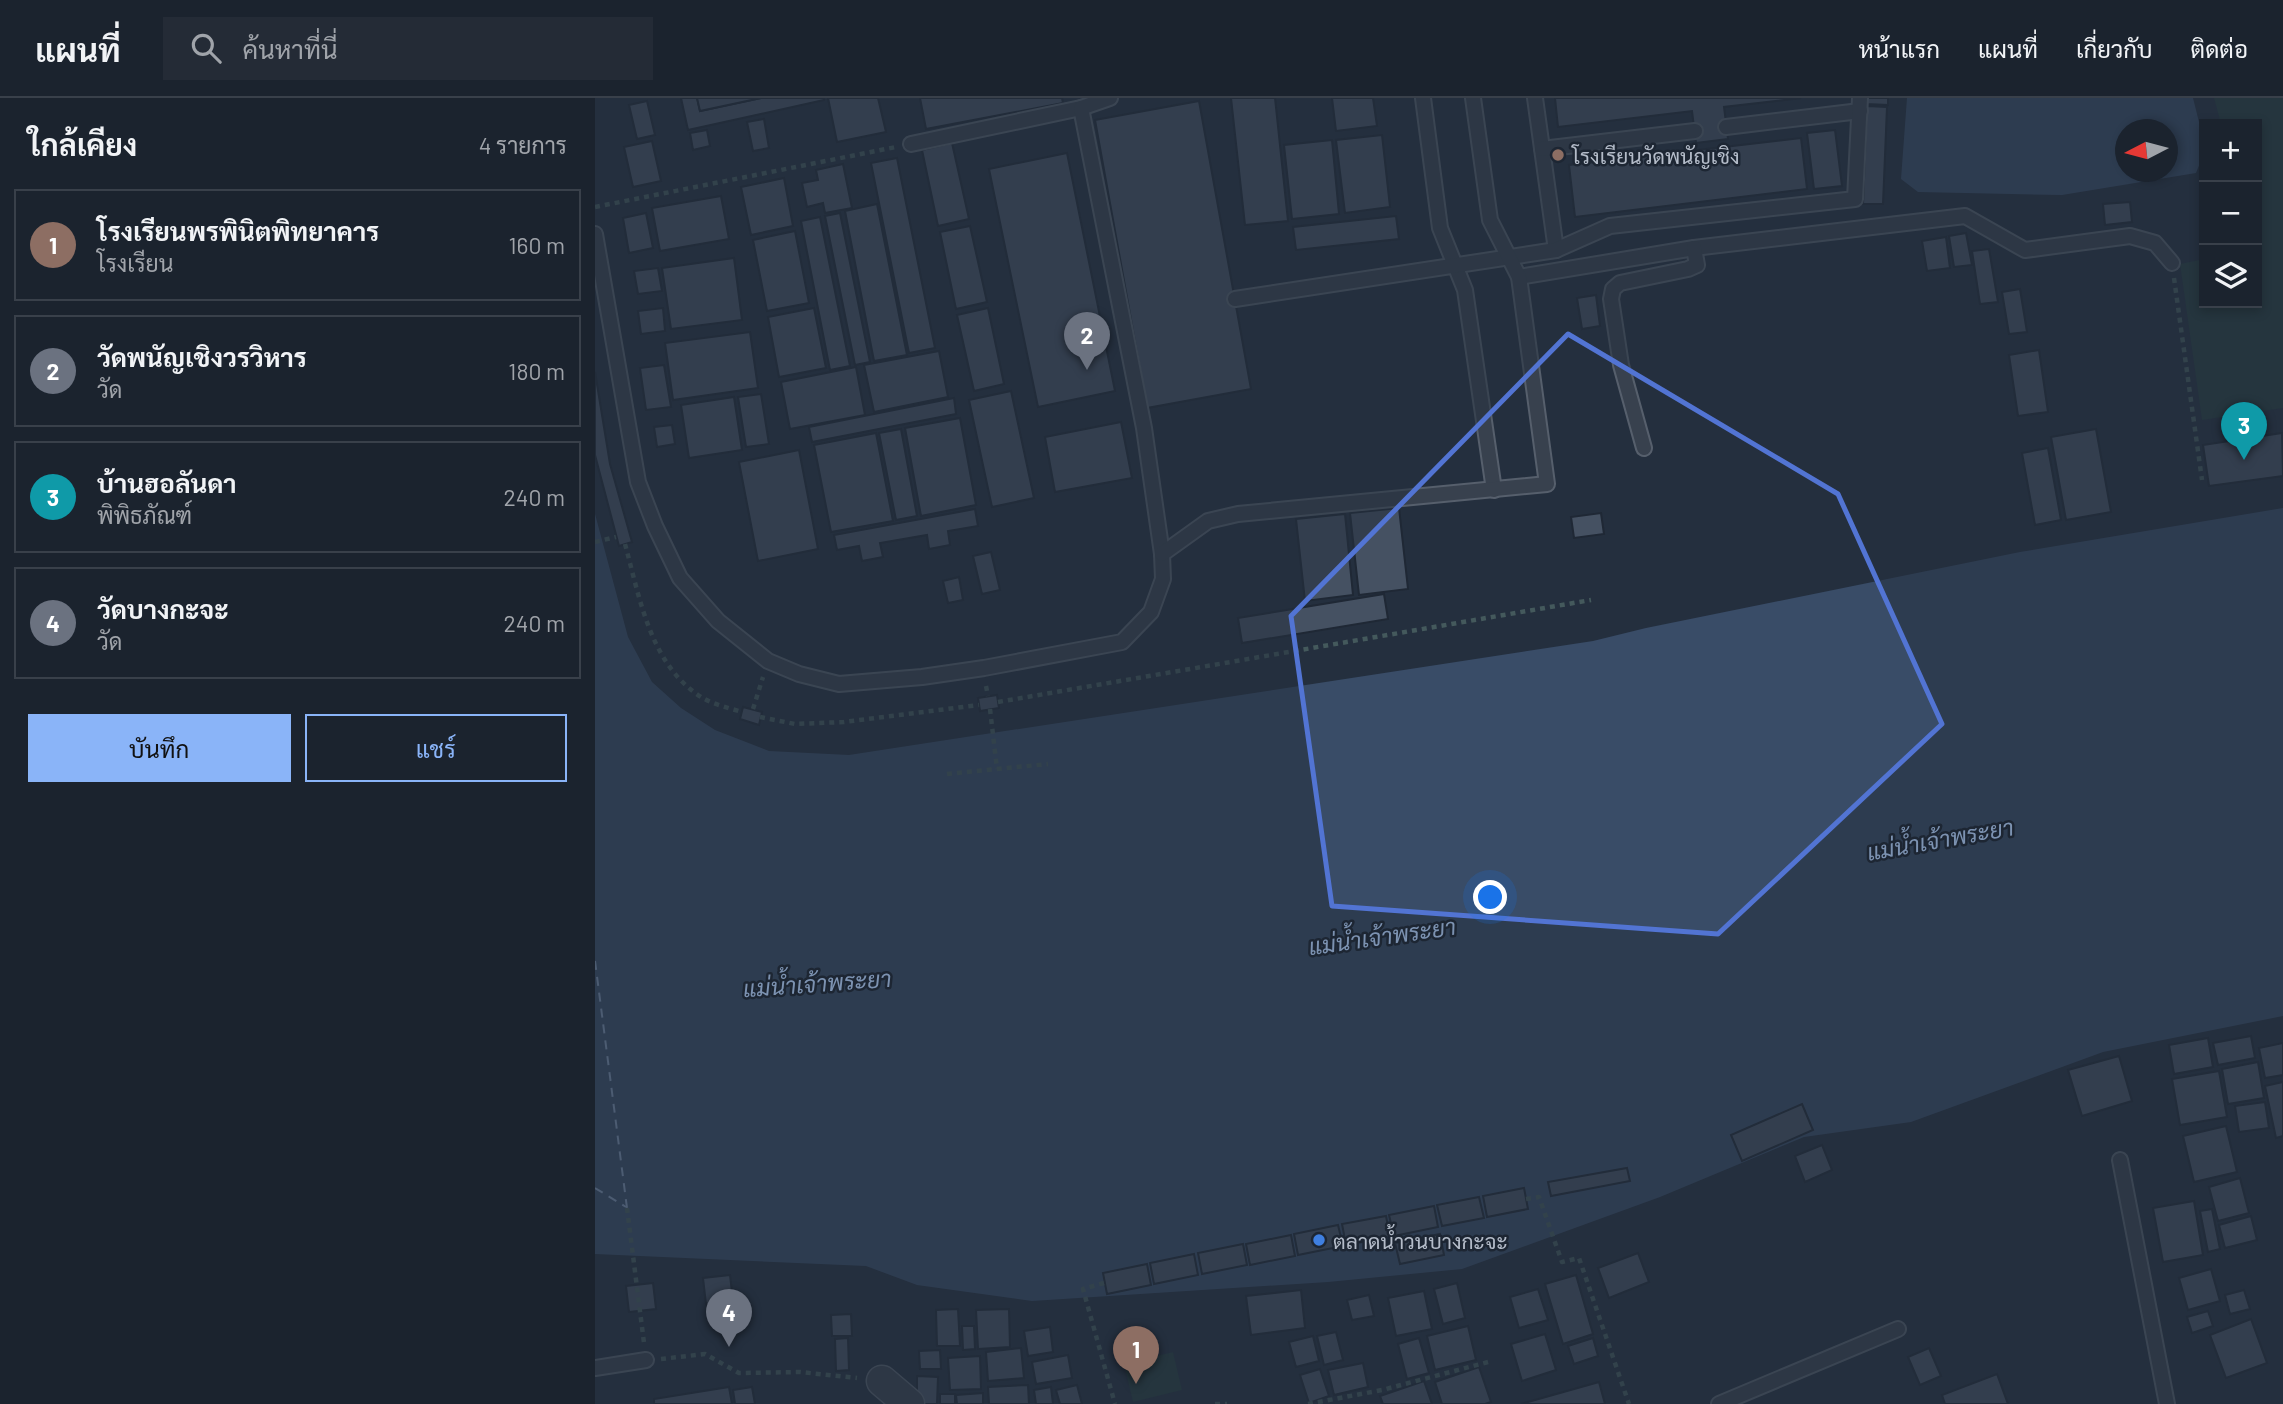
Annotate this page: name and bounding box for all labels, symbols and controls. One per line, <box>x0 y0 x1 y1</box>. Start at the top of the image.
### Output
search box <box>163 17 653 80</box>
text: แผนที่ <box>35 29 121 69</box>
icon: search <box>187 29 225 67</box>
text: ค้นหาที่นี่ <box>243 33 338 64</box>
text: หน้าแรก <box>1859 34 1940 63</box>
text: แผนที่ <box>1978 34 2038 63</box>
text: เกี่ยวกับ <box>2076 34 2153 63</box>
text: ติดต่อ <box>2191 34 2248 63</box>
north arrow <box>2115 119 2178 182</box>
map controls <box>2199 119 2262 308</box>
button: + <box>2199 119 2262 182</box>
text: ใกล้เคียง <box>28 126 137 162</box>
text: 4 รายการ <box>479 131 567 159</box>
place label: โรงเรียนวัดพนัญเชิง <box>1571 143 1740 169</box>
marker: โรงเรียนวัดพนัญเชิง <box>1550 147 1566 163</box>
button: − <box>2199 182 2262 245</box>
text: โรงเรียนพรพินิตพิทยาคาร <box>97 215 379 246</box>
text: 1 <box>49 231 57 259</box>
text: 160 m <box>508 231 565 259</box>
button: layers <box>2199 245 2262 308</box>
text: โรงเรียน <box>97 249 173 277</box>
pin: 2 <box>1064 312 1110 370</box>
text: วัดพนัญเชิงวรวิหาร <box>97 341 307 372</box>
text: 2 <box>47 357 59 385</box>
text: 180 m <box>508 357 565 385</box>
text: วัด <box>97 375 122 403</box>
pin: 3 <box>2221 402 2267 460</box>
text: บ้านฮอลันดา <box>97 467 237 498</box>
text: 3 <box>47 483 59 511</box>
text: 240 m <box>503 483 565 511</box>
text: พิพิธภัณฑ์ <box>97 501 192 529</box>
text: วัดบางกะจะ <box>97 593 228 624</box>
text: 4 <box>46 609 60 637</box>
text: 240 m <box>503 609 565 637</box>
text: วัด <box>97 627 122 655</box>
button: บันทึก <box>28 714 291 782</box>
button: แชร์ <box>305 714 567 782</box>
water label: แม่น้ำเจ้าพระยา <box>1864 807 2016 866</box>
your location <box>1473 880 1507 914</box>
water label: แม่น้ำเจ้าพระยา <box>1306 907 1458 960</box>
water label: แม่น้ำเจ้าพระยา <box>742 959 892 1002</box>
place label: ตลาดน้ำวนบางกะจะ <box>1333 1224 1508 1253</box>
marker: ตลาดน้ำวนบางกะจะ <box>1311 1232 1327 1248</box>
pin: 4 <box>706 1289 752 1347</box>
pin: 1 <box>1113 1326 1159 1384</box>

